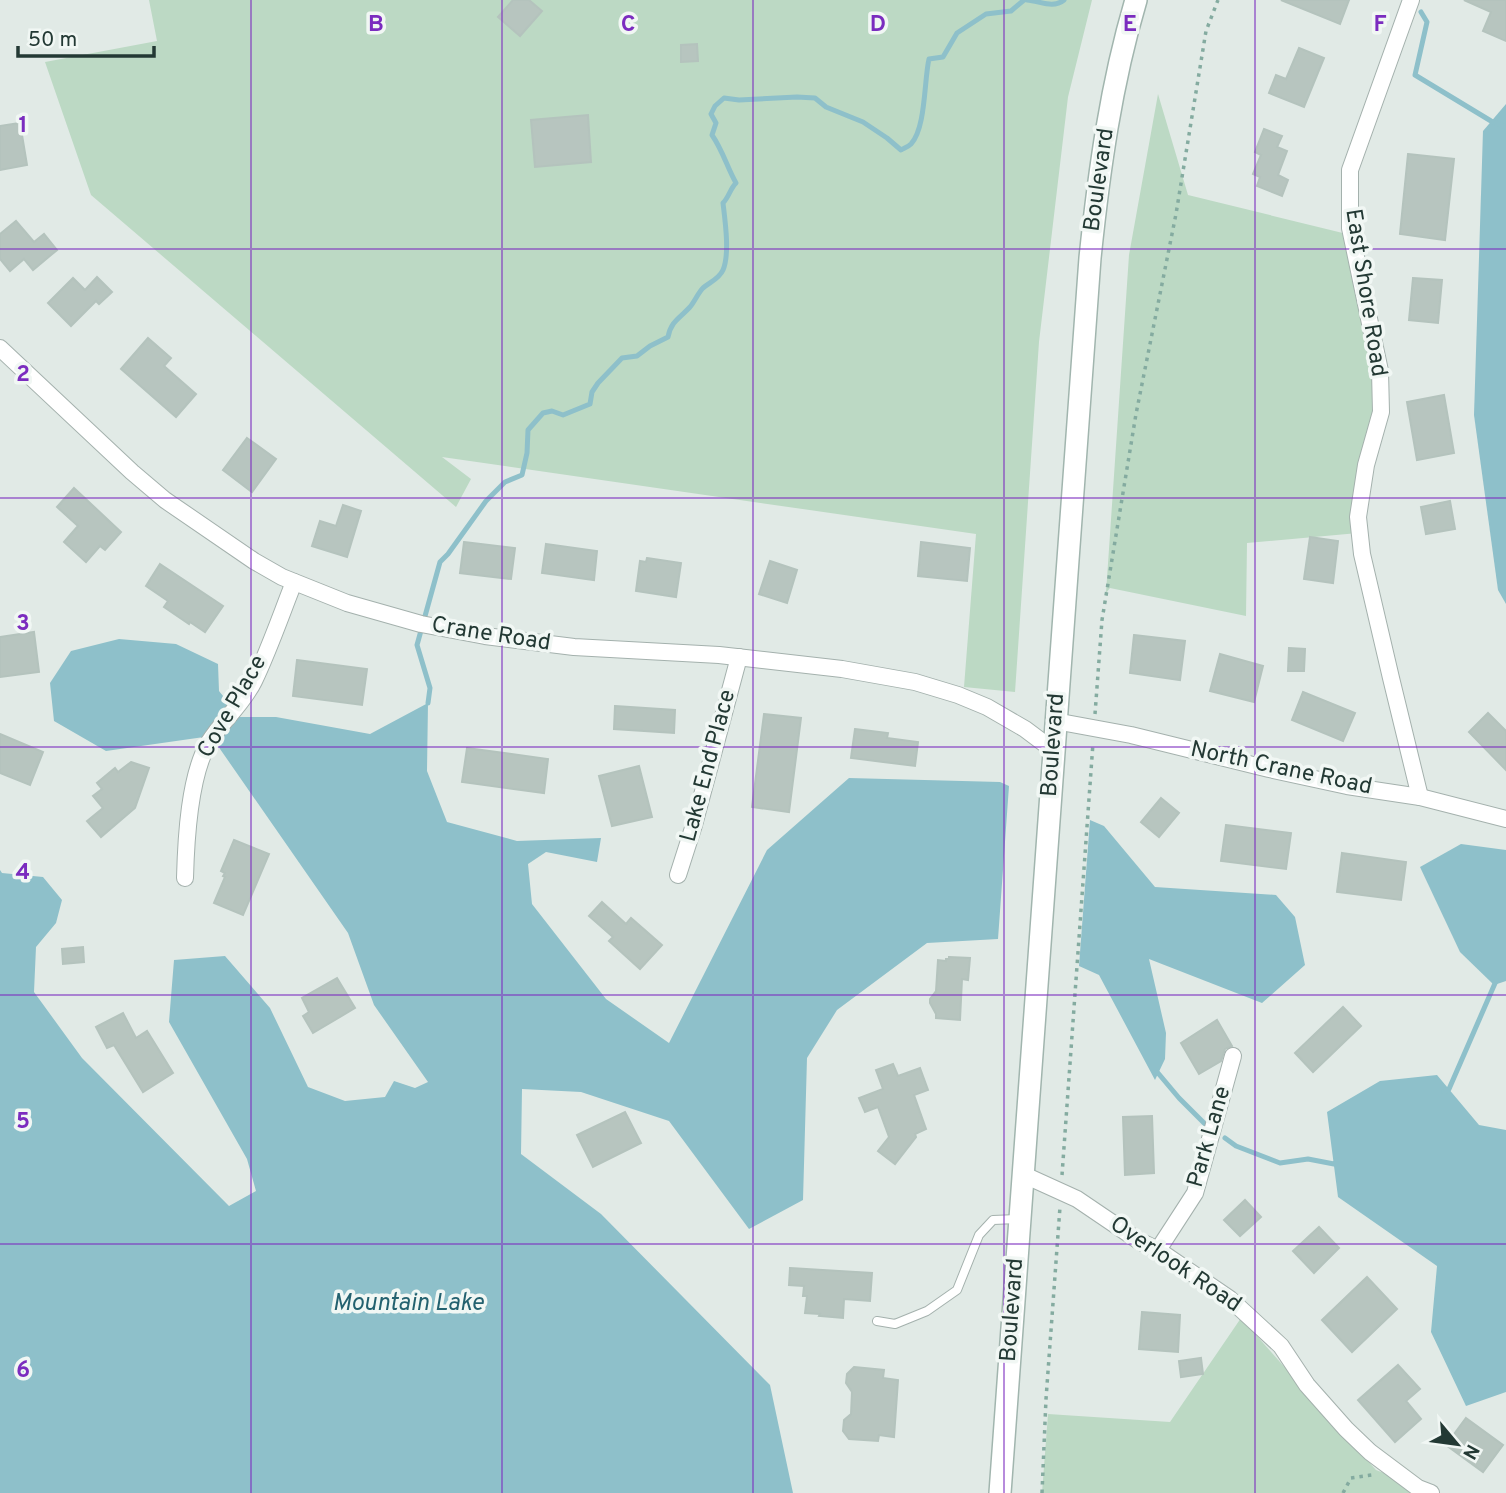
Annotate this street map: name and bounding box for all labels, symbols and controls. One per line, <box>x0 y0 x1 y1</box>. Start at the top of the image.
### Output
text: B <box>368 11 384 40</box>
text: C <box>621 11 635 40</box>
text: D <box>870 11 886 40</box>
text: E <box>1123 11 1137 40</box>
text: F <box>1373 11 1387 40</box>
scale bar <box>18 14 154 58</box>
text: 50 m <box>28 27 77 54</box>
text: 1 <box>18 112 28 141</box>
street label: Boulevard <box>1078 126 1122 234</box>
street label: East Shore Road <box>1337 207 1393 379</box>
text: 2 <box>16 361 30 390</box>
text: 3 <box>16 610 30 639</box>
street label: Crane Road <box>429 611 553 659</box>
street label: Cove Place <box>192 650 274 764</box>
street label: Lake End Place <box>675 687 743 845</box>
street label: Boulevard <box>1036 692 1072 798</box>
street label: North Crane Road <box>1187 736 1375 802</box>
text: 4 <box>16 859 30 888</box>
street label: Park Lane <box>1182 1083 1238 1191</box>
text: 5 <box>16 1108 30 1137</box>
street label: Overlook Road <box>1104 1210 1246 1320</box>
street label: Boulevard <box>995 1257 1031 1363</box>
water label: Mountain Lake <box>332 1289 484 1319</box>
text: 6 <box>16 1357 30 1386</box>
north arrow <box>1422 1409 1492 1479</box>
text: N <box>1456 1439 1484 1463</box>

